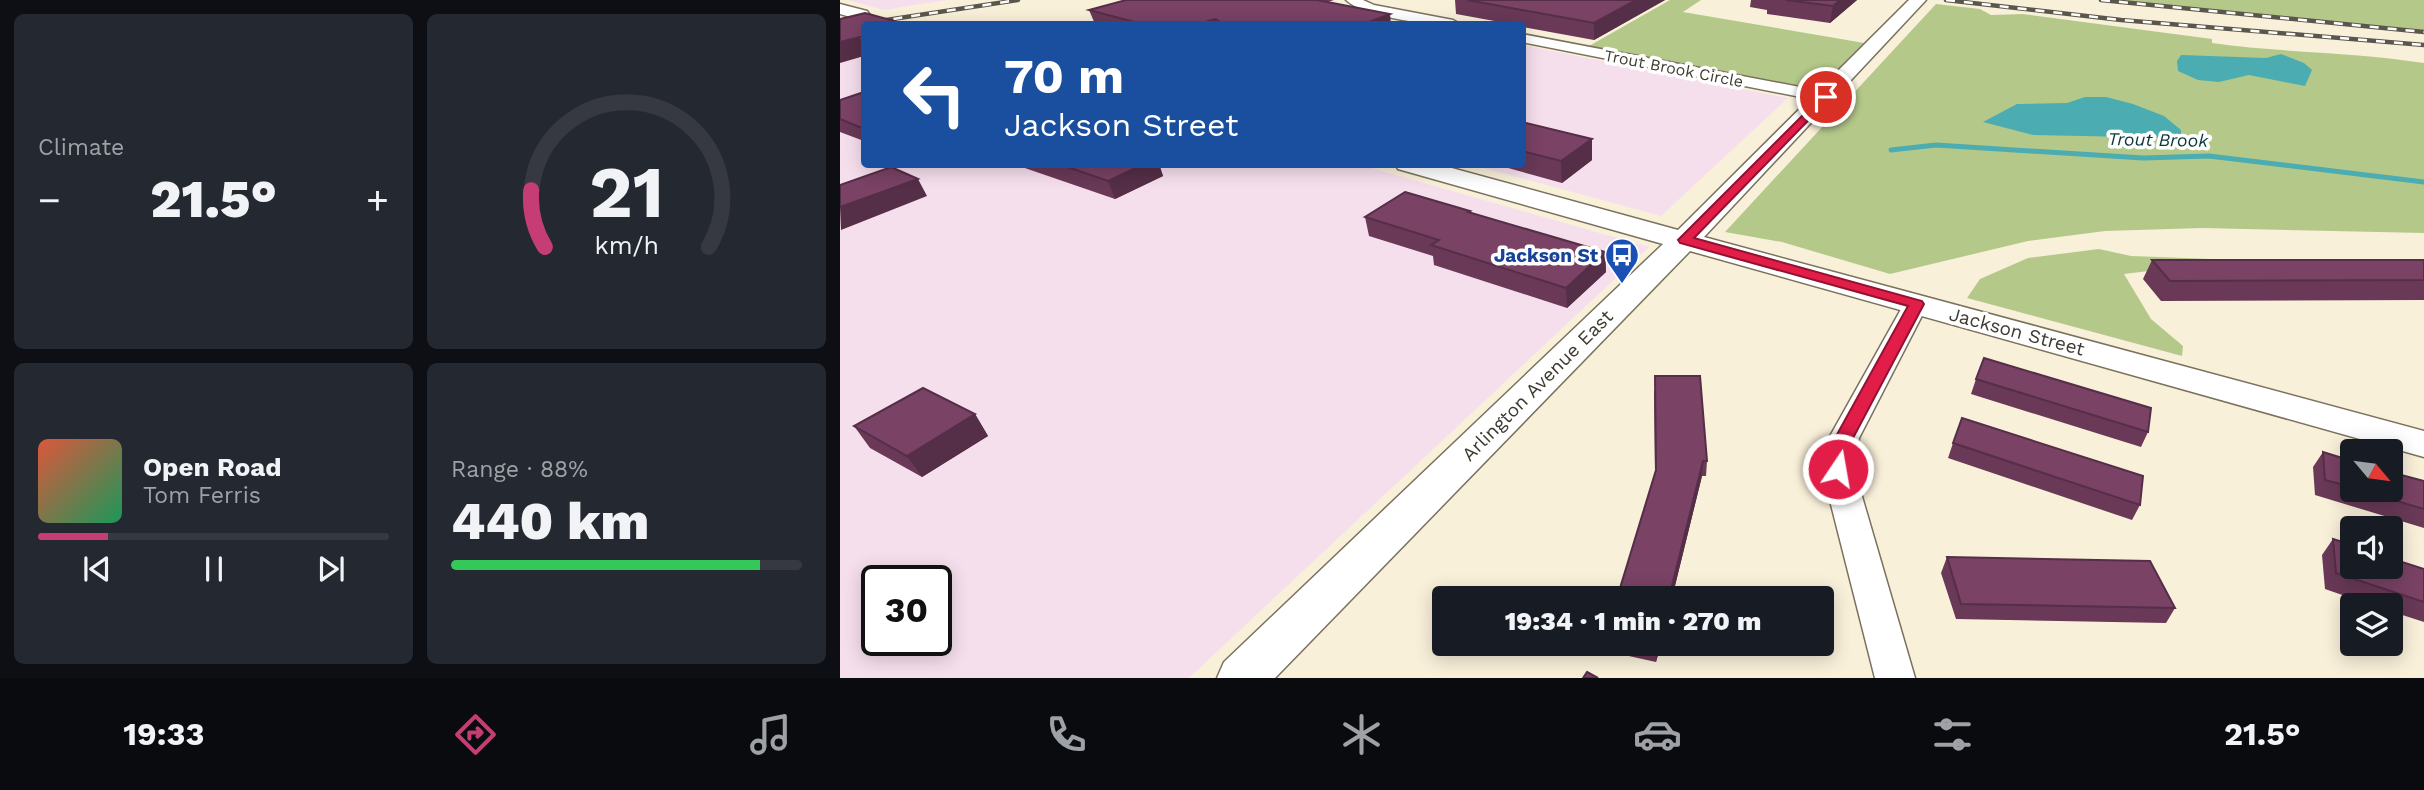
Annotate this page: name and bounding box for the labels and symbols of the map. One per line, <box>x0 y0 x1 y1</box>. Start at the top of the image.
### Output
street label: Trout Brook Circle <box>1603 46 1745 91</box>
pin <box>1796 67 1856 127</box>
water label: Trout Brook <box>2108 128 2210 151</box>
bus stop icon: Jackson St <box>1603 236 1641 285</box>
place label: Jackson St <box>1494 244 1599 267</box>
street label: Jackson Street <box>1947 302 2087 361</box>
street label: Arlington Avenue East <box>1457 305 1618 466</box>
position arrow <box>1801 432 1875 506</box>
north arrow <box>2340 439 2403 502</box>
speed limit sign: 30 <box>861 565 952 656</box>

